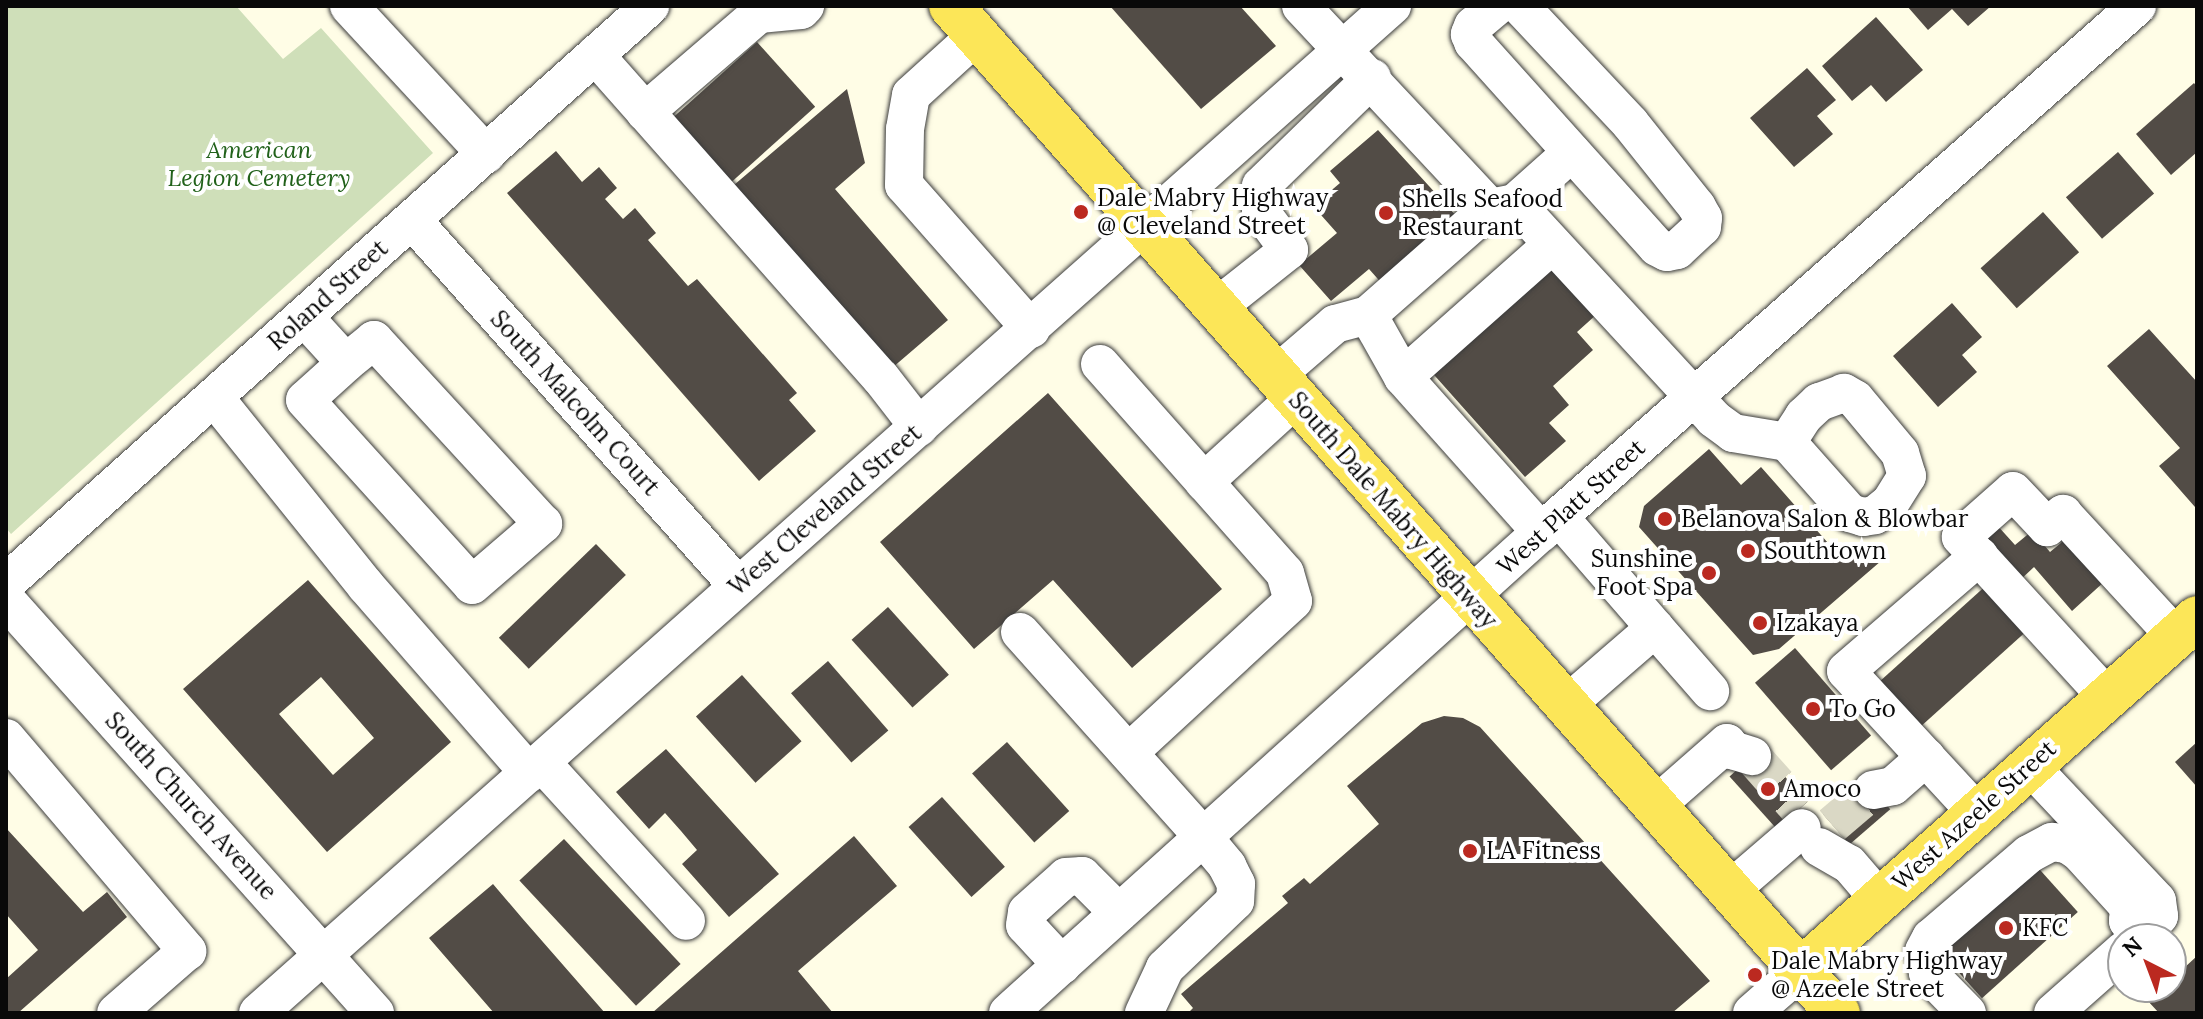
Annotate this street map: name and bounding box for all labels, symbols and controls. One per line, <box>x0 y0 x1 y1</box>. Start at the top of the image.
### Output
park label: American Legion Cemetery <box>167 136 351 192</box>
place label: Dale Mabry Highway @ Cleveland Street <box>1097 184 1328 240</box>
place label: Shells Seafood Restaurant <box>1402 185 1563 241</box>
marker: Dale Mabry Highway @ Cleveland Street <box>1072 203 1090 221</box>
marker: Shells Seafood Restaurant <box>1377 204 1395 222</box>
street label: Roland Street <box>262 234 394 356</box>
street label: South Malcolm Court <box>484 305 666 501</box>
street label: South Dale Mabry Highway <box>1283 386 1503 634</box>
street label: West Cleveland Street <box>723 418 927 602</box>
street label: West Platt Street <box>1491 433 1651 581</box>
place label: Belanova Salon & Blowbar <box>1681 505 1968 533</box>
marker: Belanova Salon & Blowbar <box>1656 510 1674 528</box>
place label: Southtown <box>1764 537 1886 565</box>
marker: Southtown <box>1739 542 1757 560</box>
place label: Sunshine Foot Spa <box>1591 545 1693 601</box>
marker: Sunshine Foot Spa <box>1700 564 1718 582</box>
place label: Izakaya <box>1776 609 1859 637</box>
marker: Izakaya <box>1751 614 1769 632</box>
place label: To Go <box>1829 695 1896 723</box>
marker: To Go <box>1804 700 1822 718</box>
street label: South Church Avenue <box>99 706 283 906</box>
street label: West Azeele Street <box>1886 734 2062 896</box>
place label: Amoco <box>1784 775 1861 803</box>
marker: Amoco <box>1759 780 1777 798</box>
place label: LA Fitness <box>1486 837 1601 865</box>
marker: LA Fitness <box>1461 842 1479 860</box>
place label: KFC <box>2022 914 2068 942</box>
marker: KFC <box>1997 919 2015 937</box>
north arrow <box>2107 923 2187 1003</box>
text: N <box>2117 931 2148 963</box>
place label: Dale Mabry Highway @ Azeele Street <box>1771 947 2002 1003</box>
marker: Dale Mabry Highway @ Azeele Street <box>1746 966 1764 984</box>

